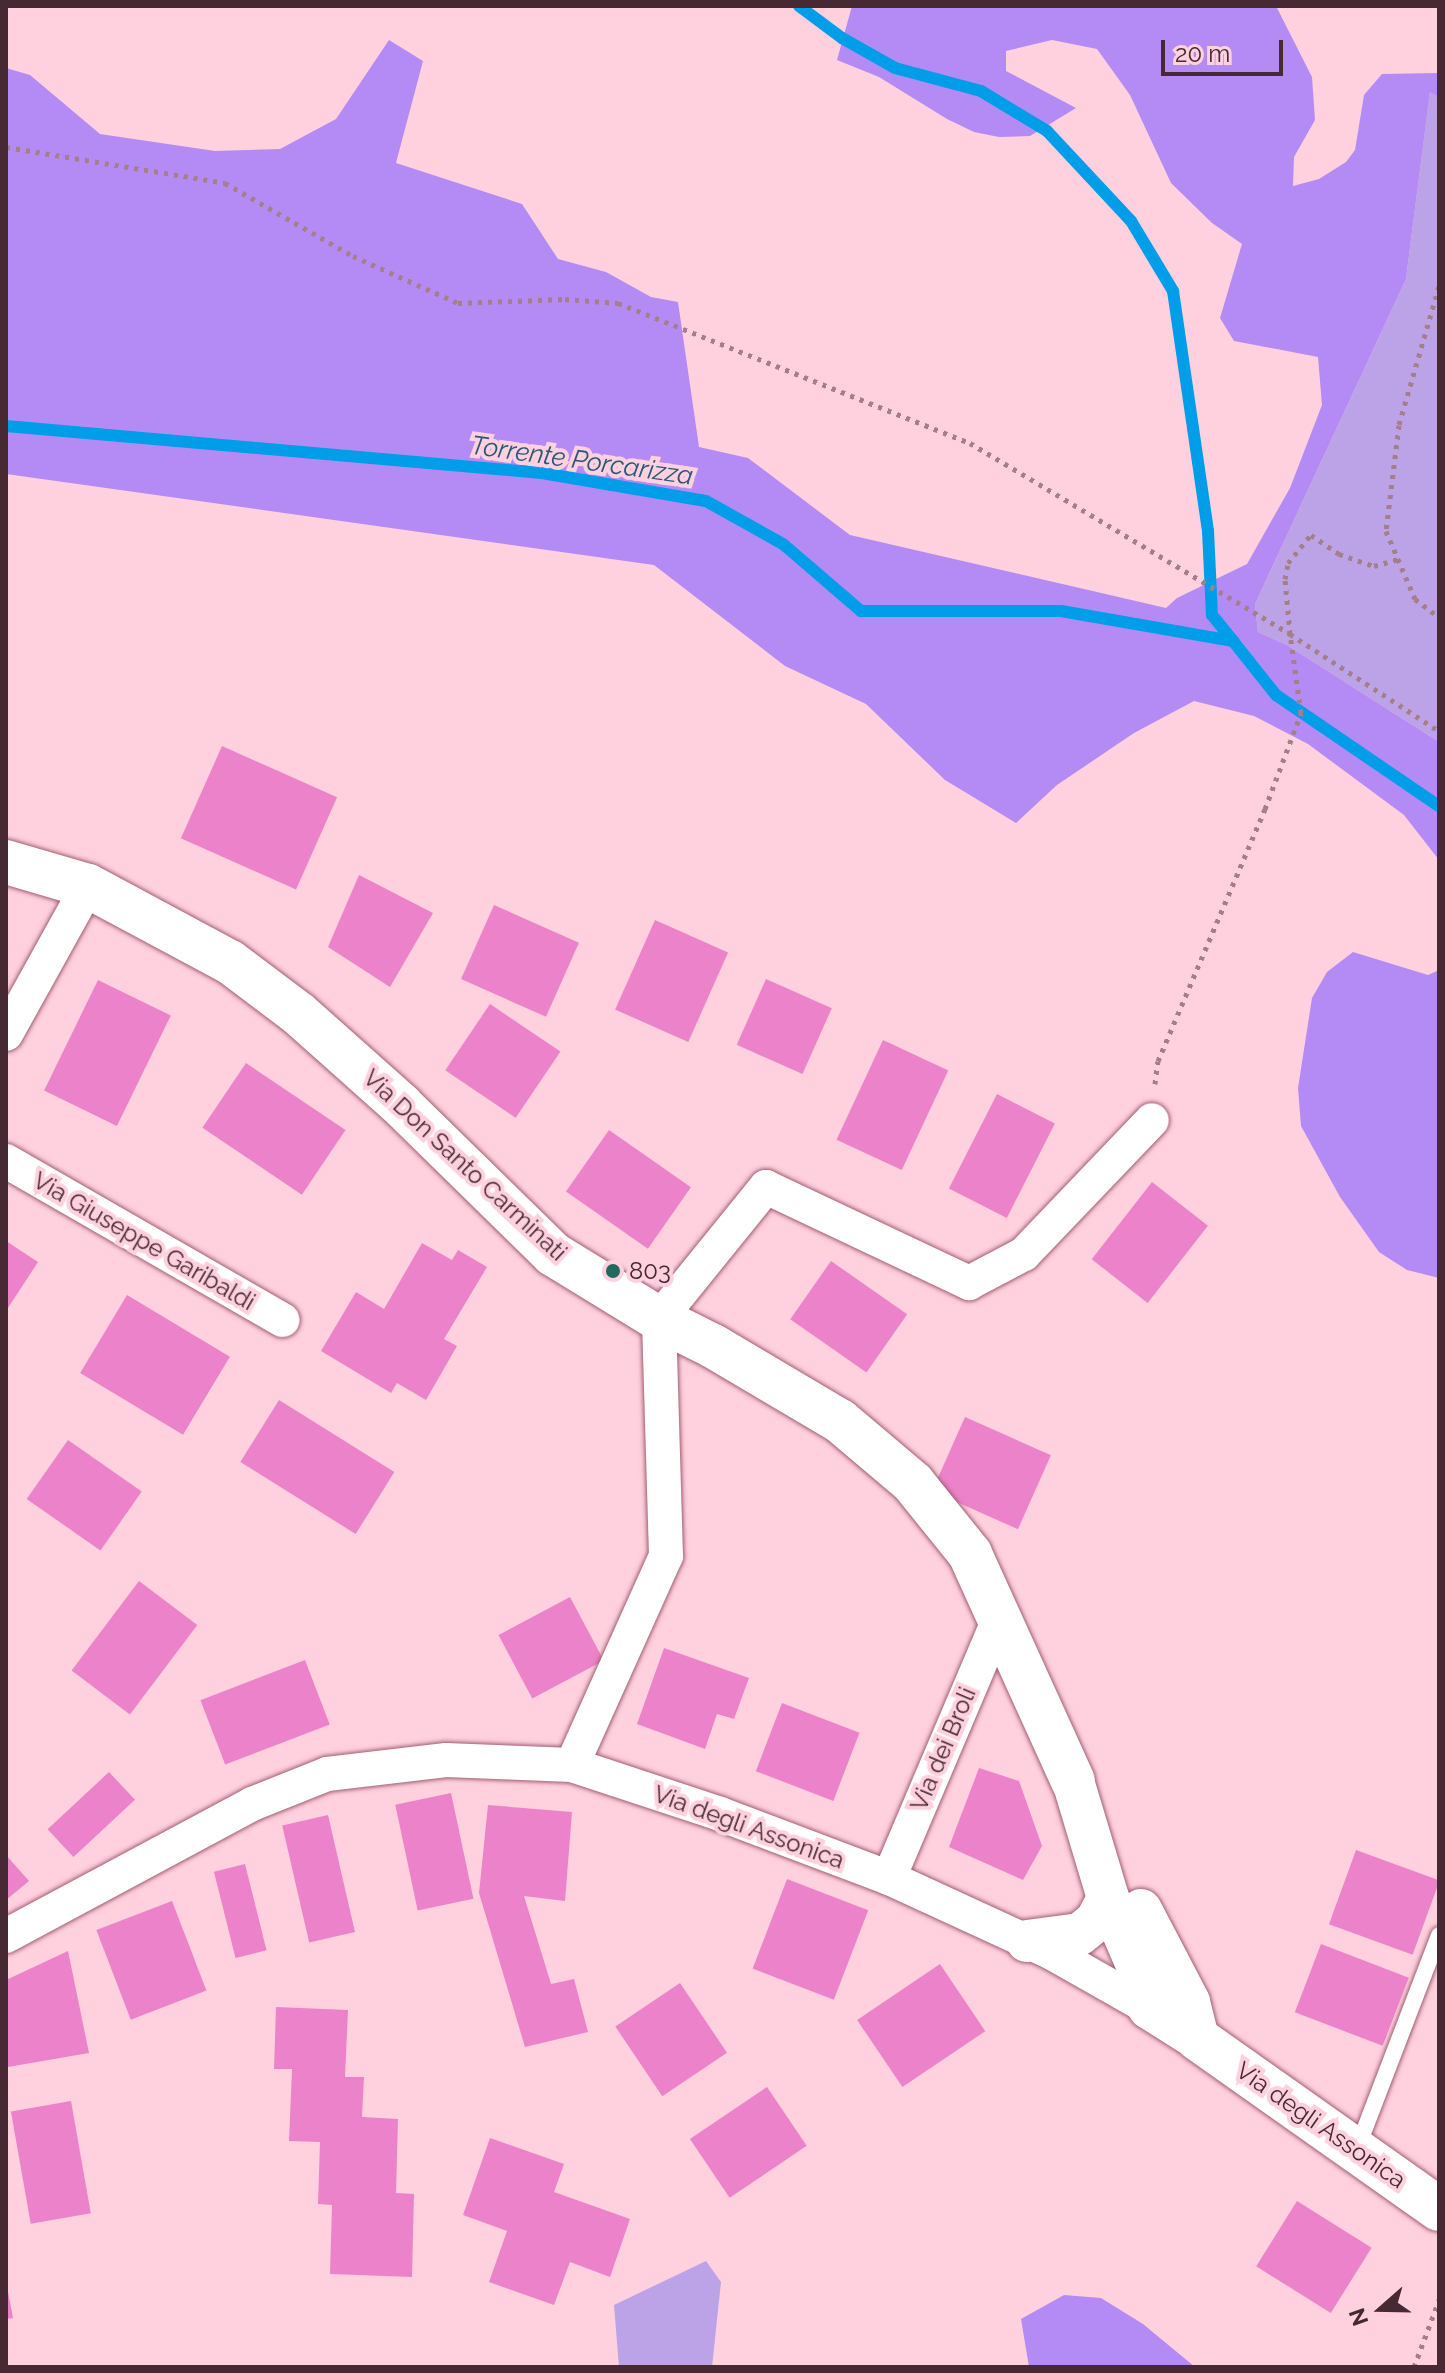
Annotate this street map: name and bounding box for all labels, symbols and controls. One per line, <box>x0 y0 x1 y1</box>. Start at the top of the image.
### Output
scale bar <box>1165 24 1287 74</box>
text: 20 m <box>1175 39 1230 68</box>
water label: Torrente Porcarizza <box>469 430 695 492</box>
street label: Via Don Santo Carminati <box>357 1063 573 1267</box>
street label: Via Giuseppe Garibaldi <box>28 1166 260 1316</box>
place label: 803 <box>629 1257 671 1285</box>
marker: 803 <box>604 1262 622 1280</box>
street label: Via dei Broli <box>904 1683 982 1815</box>
street label: Via degli Assonica <box>649 1779 849 1875</box>
street label: Via degli Assonica <box>1230 2055 1412 2195</box>
north arrow <box>1341 2269 1421 2349</box>
text: N <box>1343 2305 1374 2330</box>

